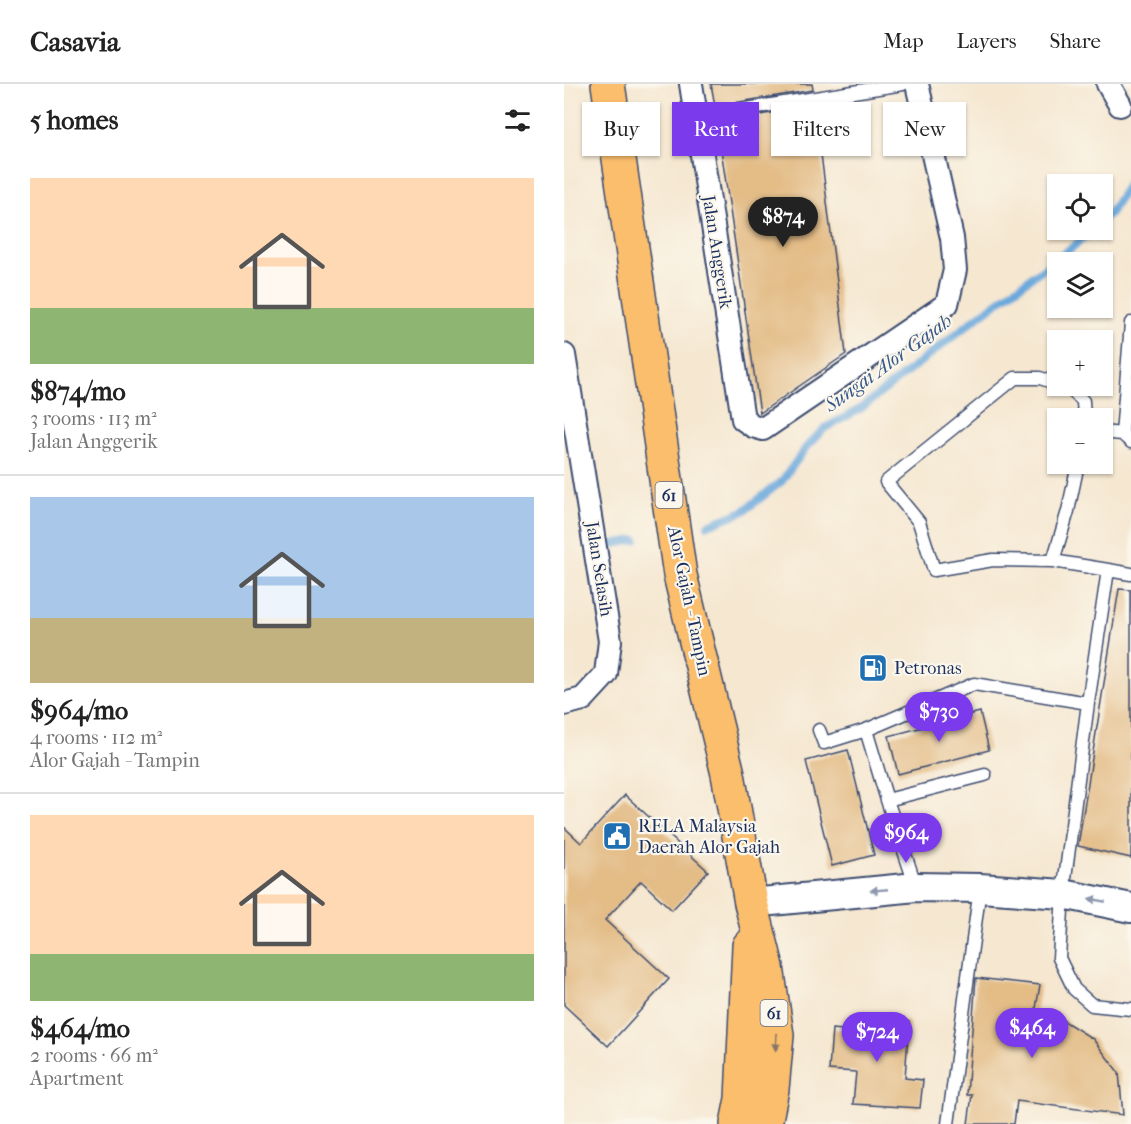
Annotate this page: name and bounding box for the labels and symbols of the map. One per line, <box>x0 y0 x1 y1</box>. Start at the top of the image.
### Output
street label: Jalan Anggerik <box>697 192 736 311</box>
pin: $874 <box>747 197 819 248</box>
water label: Sungai Alor Gajah <box>819 309 956 417</box>
road number: 61 <box>656 482 682 508</box>
street label: Jalan Selasih <box>581 518 617 618</box>
street label: Alor Gajah - Tampin <box>663 523 715 678</box>
fuel station icon: Petronas <box>857 652 889 684</box>
place label: Petronas <box>894 658 962 679</box>
pin: $730 <box>903 692 975 743</box>
pin: $964 <box>870 813 942 864</box>
place label: RELA Malaysia Daerah Alor Gajah <box>638 816 780 858</box>
public building icon: RELA Malaysia Daerah Alor Gajah <box>601 820 633 852</box>
one-way arrow <box>869 885 888 895</box>
one-way arrow <box>1087 895 1106 904</box>
road number: 61 <box>760 1000 788 1026</box>
pin: $464 <box>996 1008 1068 1059</box>
pin: $724 <box>841 1012 913 1063</box>
one-way arrow <box>771 1033 780 1052</box>

